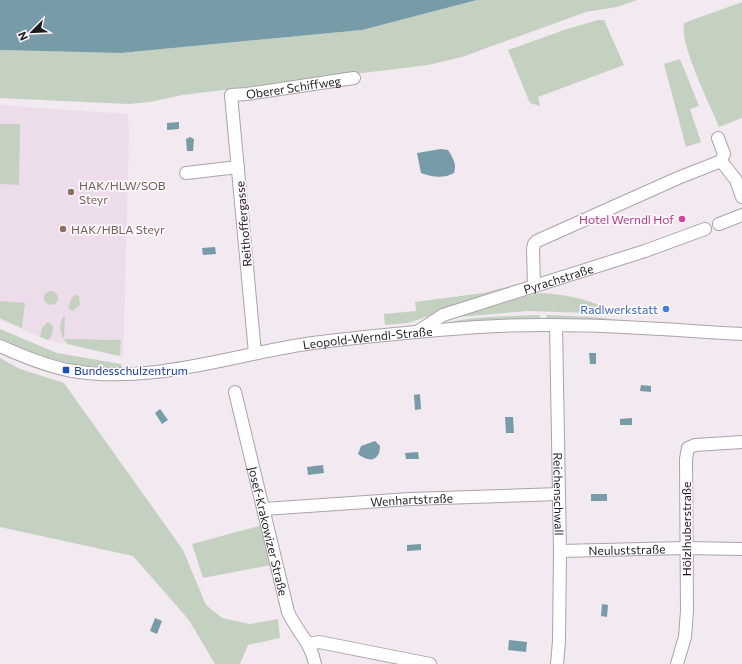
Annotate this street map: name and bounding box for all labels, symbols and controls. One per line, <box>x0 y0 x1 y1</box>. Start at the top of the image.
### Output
north arrow <box>12 12 52 52</box>
text: N <box>15 30 30 43</box>
street label: Oberer Schiffweg <box>245 73 342 101</box>
place label: HAK/HLW/SOB Steyr <box>79 178 166 206</box>
street label: Reithoffergasse <box>232 181 254 267</box>
marker: HAK/HLW/SOB Steyr <box>66 187 76 197</box>
place label: Hotel Werndl Hof <box>579 212 674 226</box>
marker: Hotel Werndl Hof <box>677 214 687 224</box>
place label: HAK/HBLA Steyr <box>71 222 165 236</box>
marker: HAK/HBLA Steyr <box>58 224 68 234</box>
street label: Pyrachstraße <box>522 261 595 296</box>
place label: Radlwerkstatt <box>580 302 658 316</box>
marker: Radlwerkstatt <box>661 304 671 314</box>
street label: Leopold-Werndl-Straße <box>302 324 433 351</box>
place label: Bundesschulzentrum <box>74 363 188 377</box>
marker: Bundesschulzentrum <box>61 365 71 375</box>
street label: Reichenschwall <box>551 452 567 536</box>
street label: Josef-Krakowizer Straße <box>245 465 291 597</box>
street label: Hölzlhuberstraße <box>679 482 693 576</box>
street label: Wenhartstraße <box>370 491 453 509</box>
street label: Neuluststraße <box>588 541 666 557</box>

